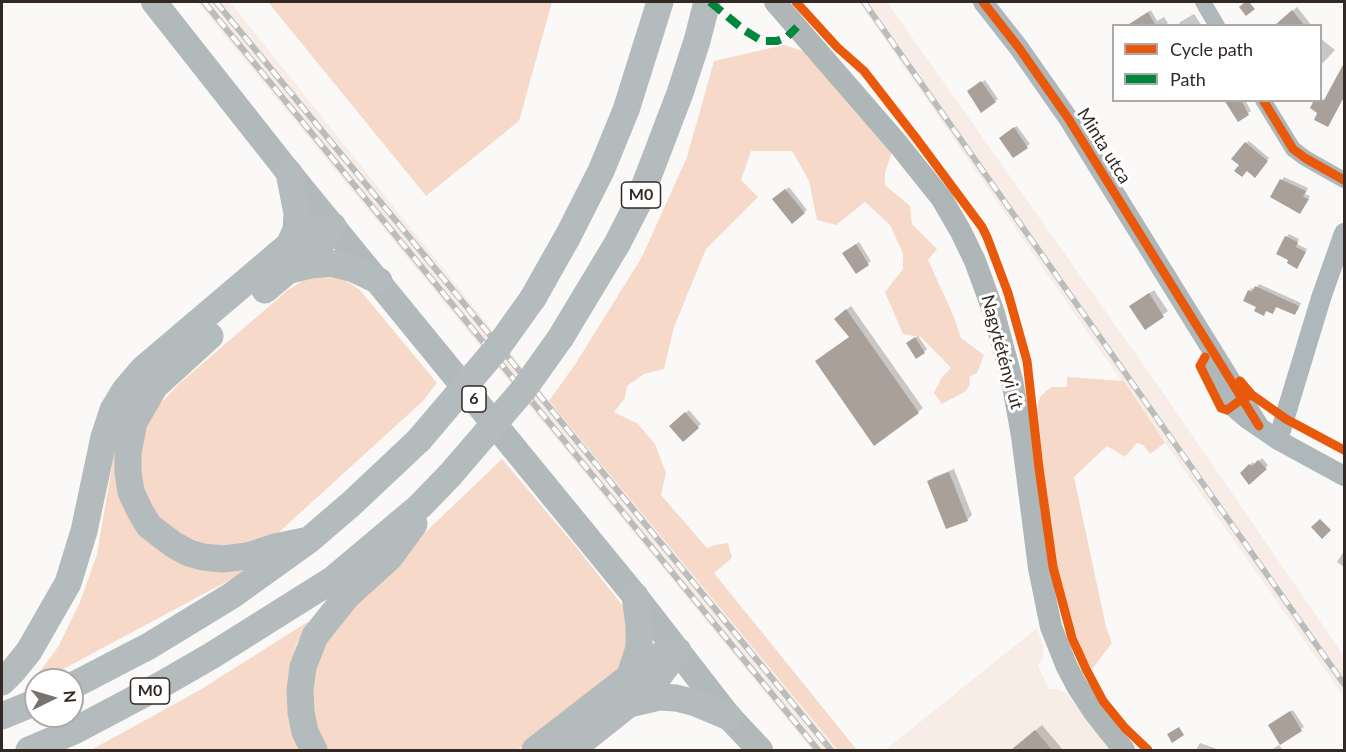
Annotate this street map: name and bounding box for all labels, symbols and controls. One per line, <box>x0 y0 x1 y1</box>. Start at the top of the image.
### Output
legend <box>1112 24 1322 102</box>
text: Cycle path <box>1170 38 1253 60</box>
text: Path <box>1170 68 1206 90</box>
street label: Minta utca <box>1072 104 1136 188</box>
road number: M0 <box>622 182 660 208</box>
street label: Nagytétényi út <box>976 293 1028 411</box>
road number: 6 <box>462 386 486 412</box>
north arrow <box>24 668 84 728</box>
road number: M0 <box>130 678 170 704</box>
text: N <box>60 690 80 704</box>

